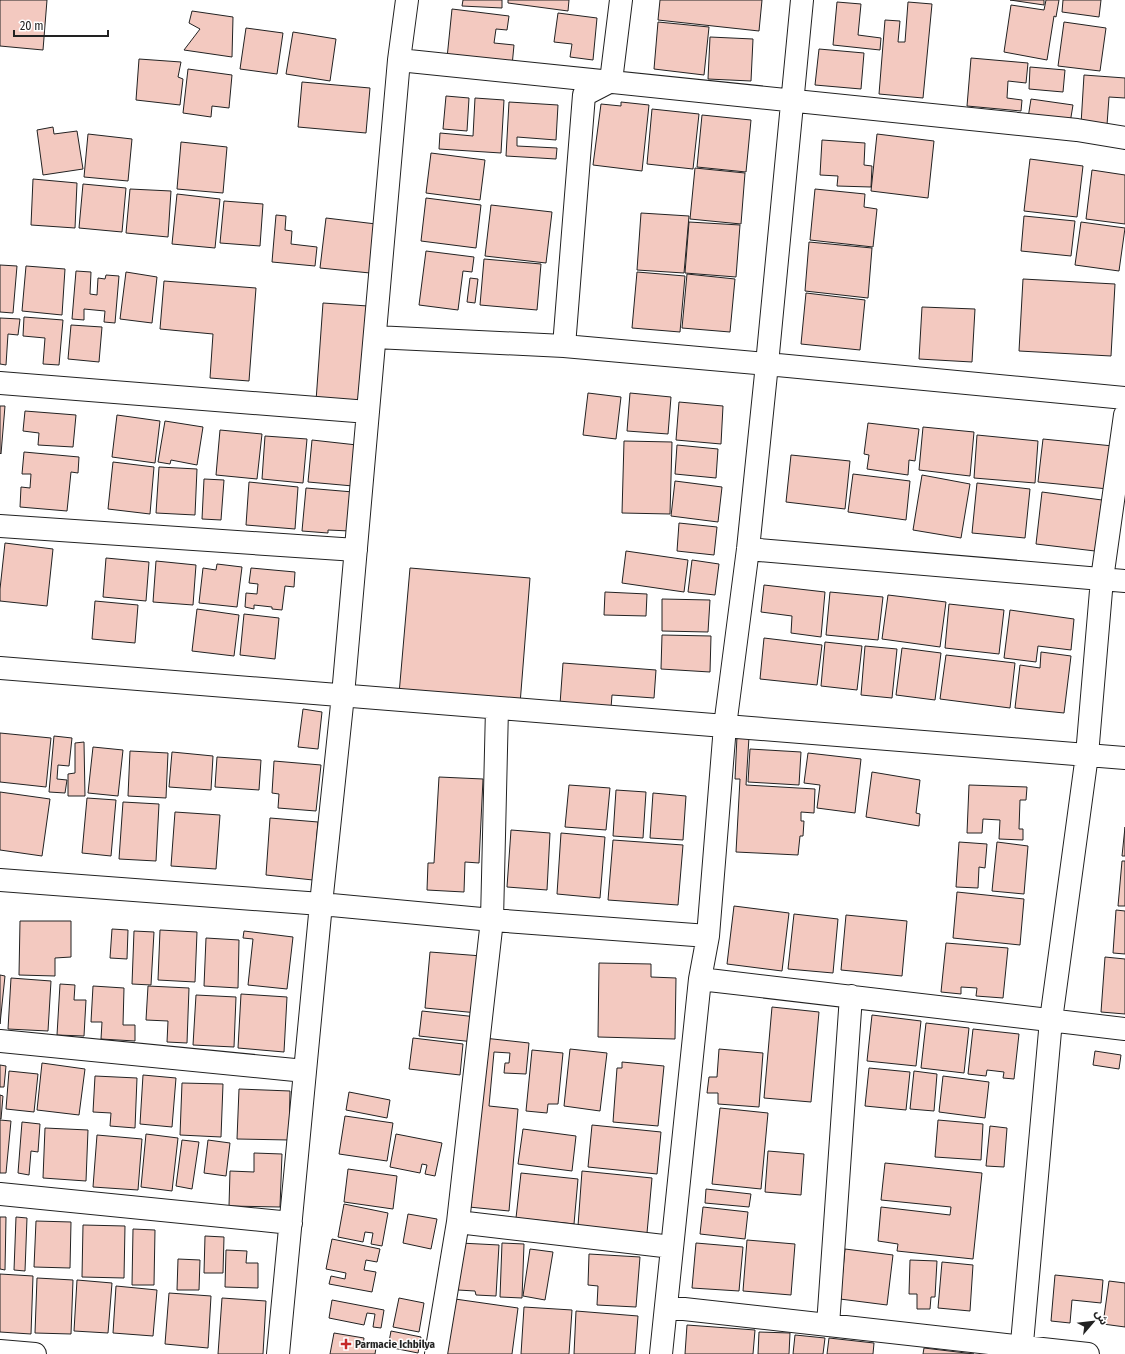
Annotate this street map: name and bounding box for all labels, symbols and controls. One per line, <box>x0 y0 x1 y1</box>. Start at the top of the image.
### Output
scale bar <box>14 12 108 38</box>
text: 20 m <box>20 19 44 33</box>
north arrow <box>1073 1302 1113 1342</box>
text: ش <box>1092 1308 1111 1327</box>
marker: Parmacie Ichbilya <box>340 1338 352 1350</box>
place label: Parmacie Ichbilya <box>355 1338 436 1351</box>

